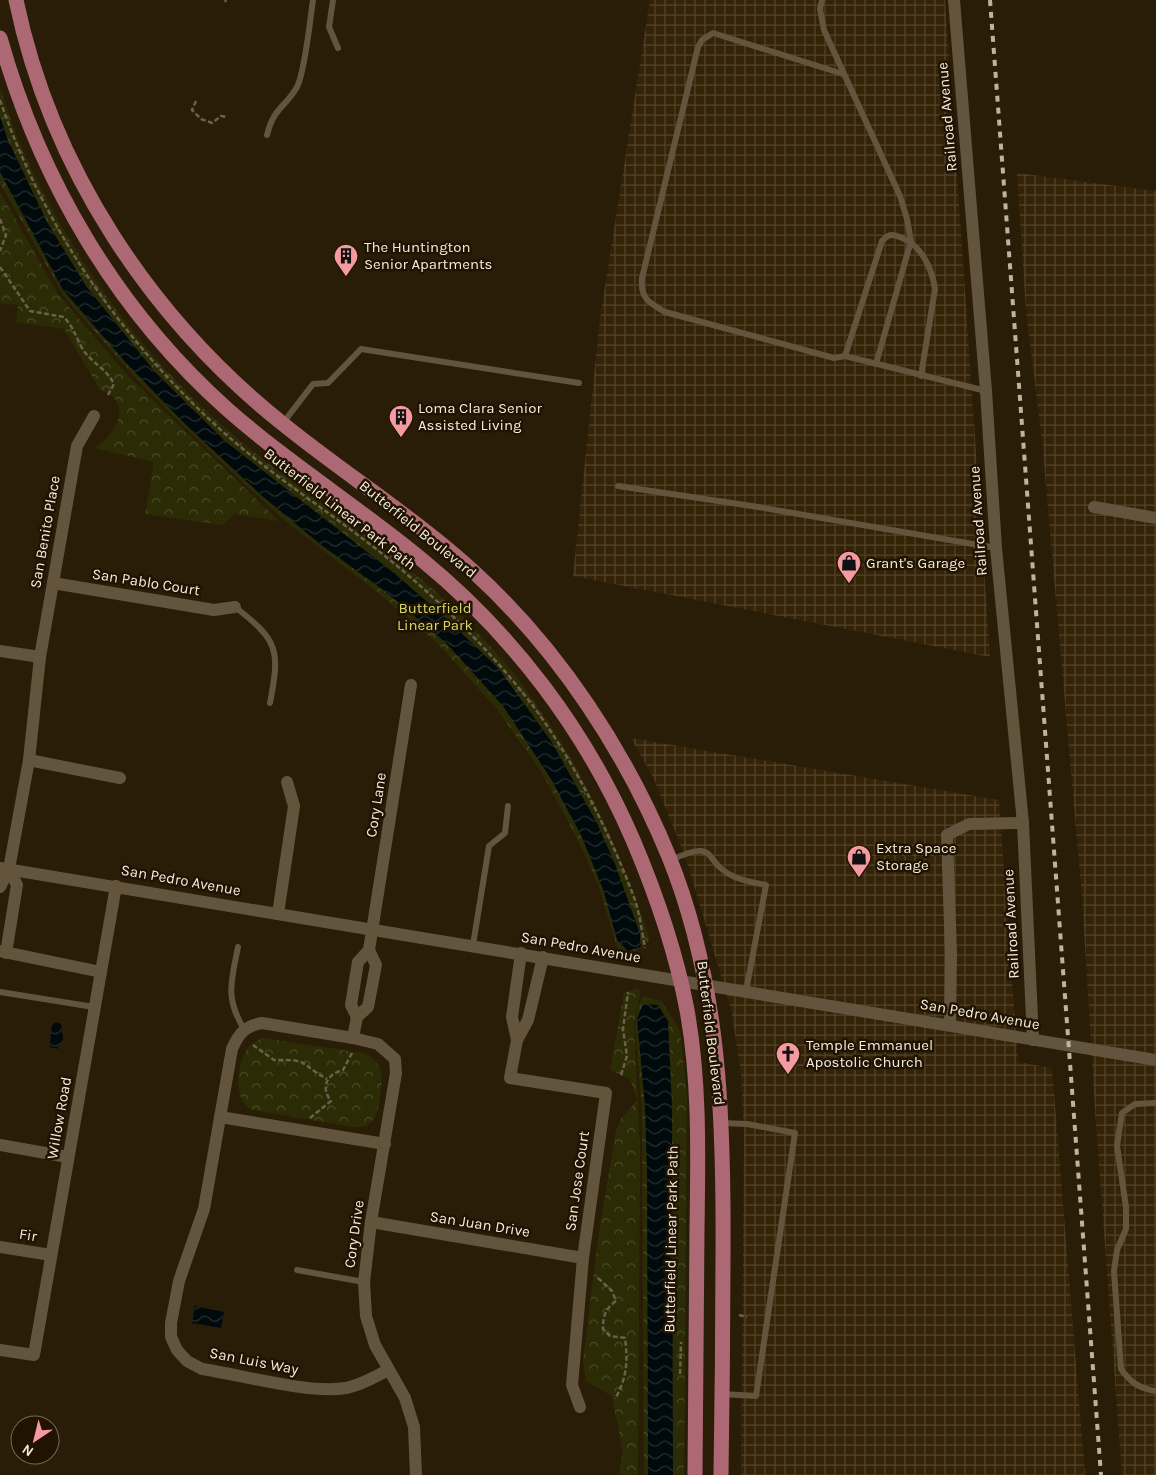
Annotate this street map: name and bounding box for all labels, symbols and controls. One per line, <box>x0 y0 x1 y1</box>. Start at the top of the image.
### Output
street label: Railroad Avenue <box>933 62 961 172</box>
place label: The Huntington Senior Apartments <box>364 238 493 273</box>
building icon: The Huntington Senior Apartments <box>333 243 359 277</box>
place label: Loma Clara Senior Assisted Living <box>418 399 542 434</box>
building icon: Loma Clara Senior Assisted Living <box>388 404 414 438</box>
street label: Butterfield Linear Park Path <box>261 444 419 574</box>
street label: Railroad Avenue <box>965 466 991 576</box>
street label: San Benito Place <box>26 474 64 590</box>
street label: Butterfield Boulevard <box>356 476 480 582</box>
shop icon: Grant's Garage <box>836 550 862 584</box>
place label: Grant's Garage <box>866 554 965 572</box>
street label: San Pablo Court <box>91 565 202 599</box>
park label: Butterfield Linear Park <box>397 599 473 634</box>
street label: Cory Lane <box>362 771 390 839</box>
place label: Extra Space Storage <box>876 839 957 874</box>
shop icon: Extra Space Storage <box>846 844 872 878</box>
street label: San Pedro Avenue <box>120 861 242 899</box>
street label: Railroad Avenue <box>999 869 1023 979</box>
street label: San Pedro Avenue <box>520 928 642 966</box>
street label: Butterfield Boulevard <box>693 960 729 1106</box>
street label: San Pedro Avenue <box>919 995 1041 1033</box>
place label: Temple Emmanuel Apostolic Church <box>806 1036 933 1071</box>
church icon: Temple Emmanuel Apostolic Church <box>775 1041 801 1075</box>
street label: Willow Road <box>43 1075 75 1161</box>
street label: San Jose Court <box>561 1129 593 1232</box>
street label: Butterfield Linear Park Path <box>660 1145 682 1333</box>
street label: Cory Drive <box>340 1199 368 1269</box>
street label: San Juan Drive <box>429 1207 531 1241</box>
street label: Fir <box>18 1225 39 1245</box>
street label: San Luis Way <box>208 1344 300 1378</box>
north arrow <box>10 1415 60 1465</box>
text: N <box>19 1440 37 1460</box>

